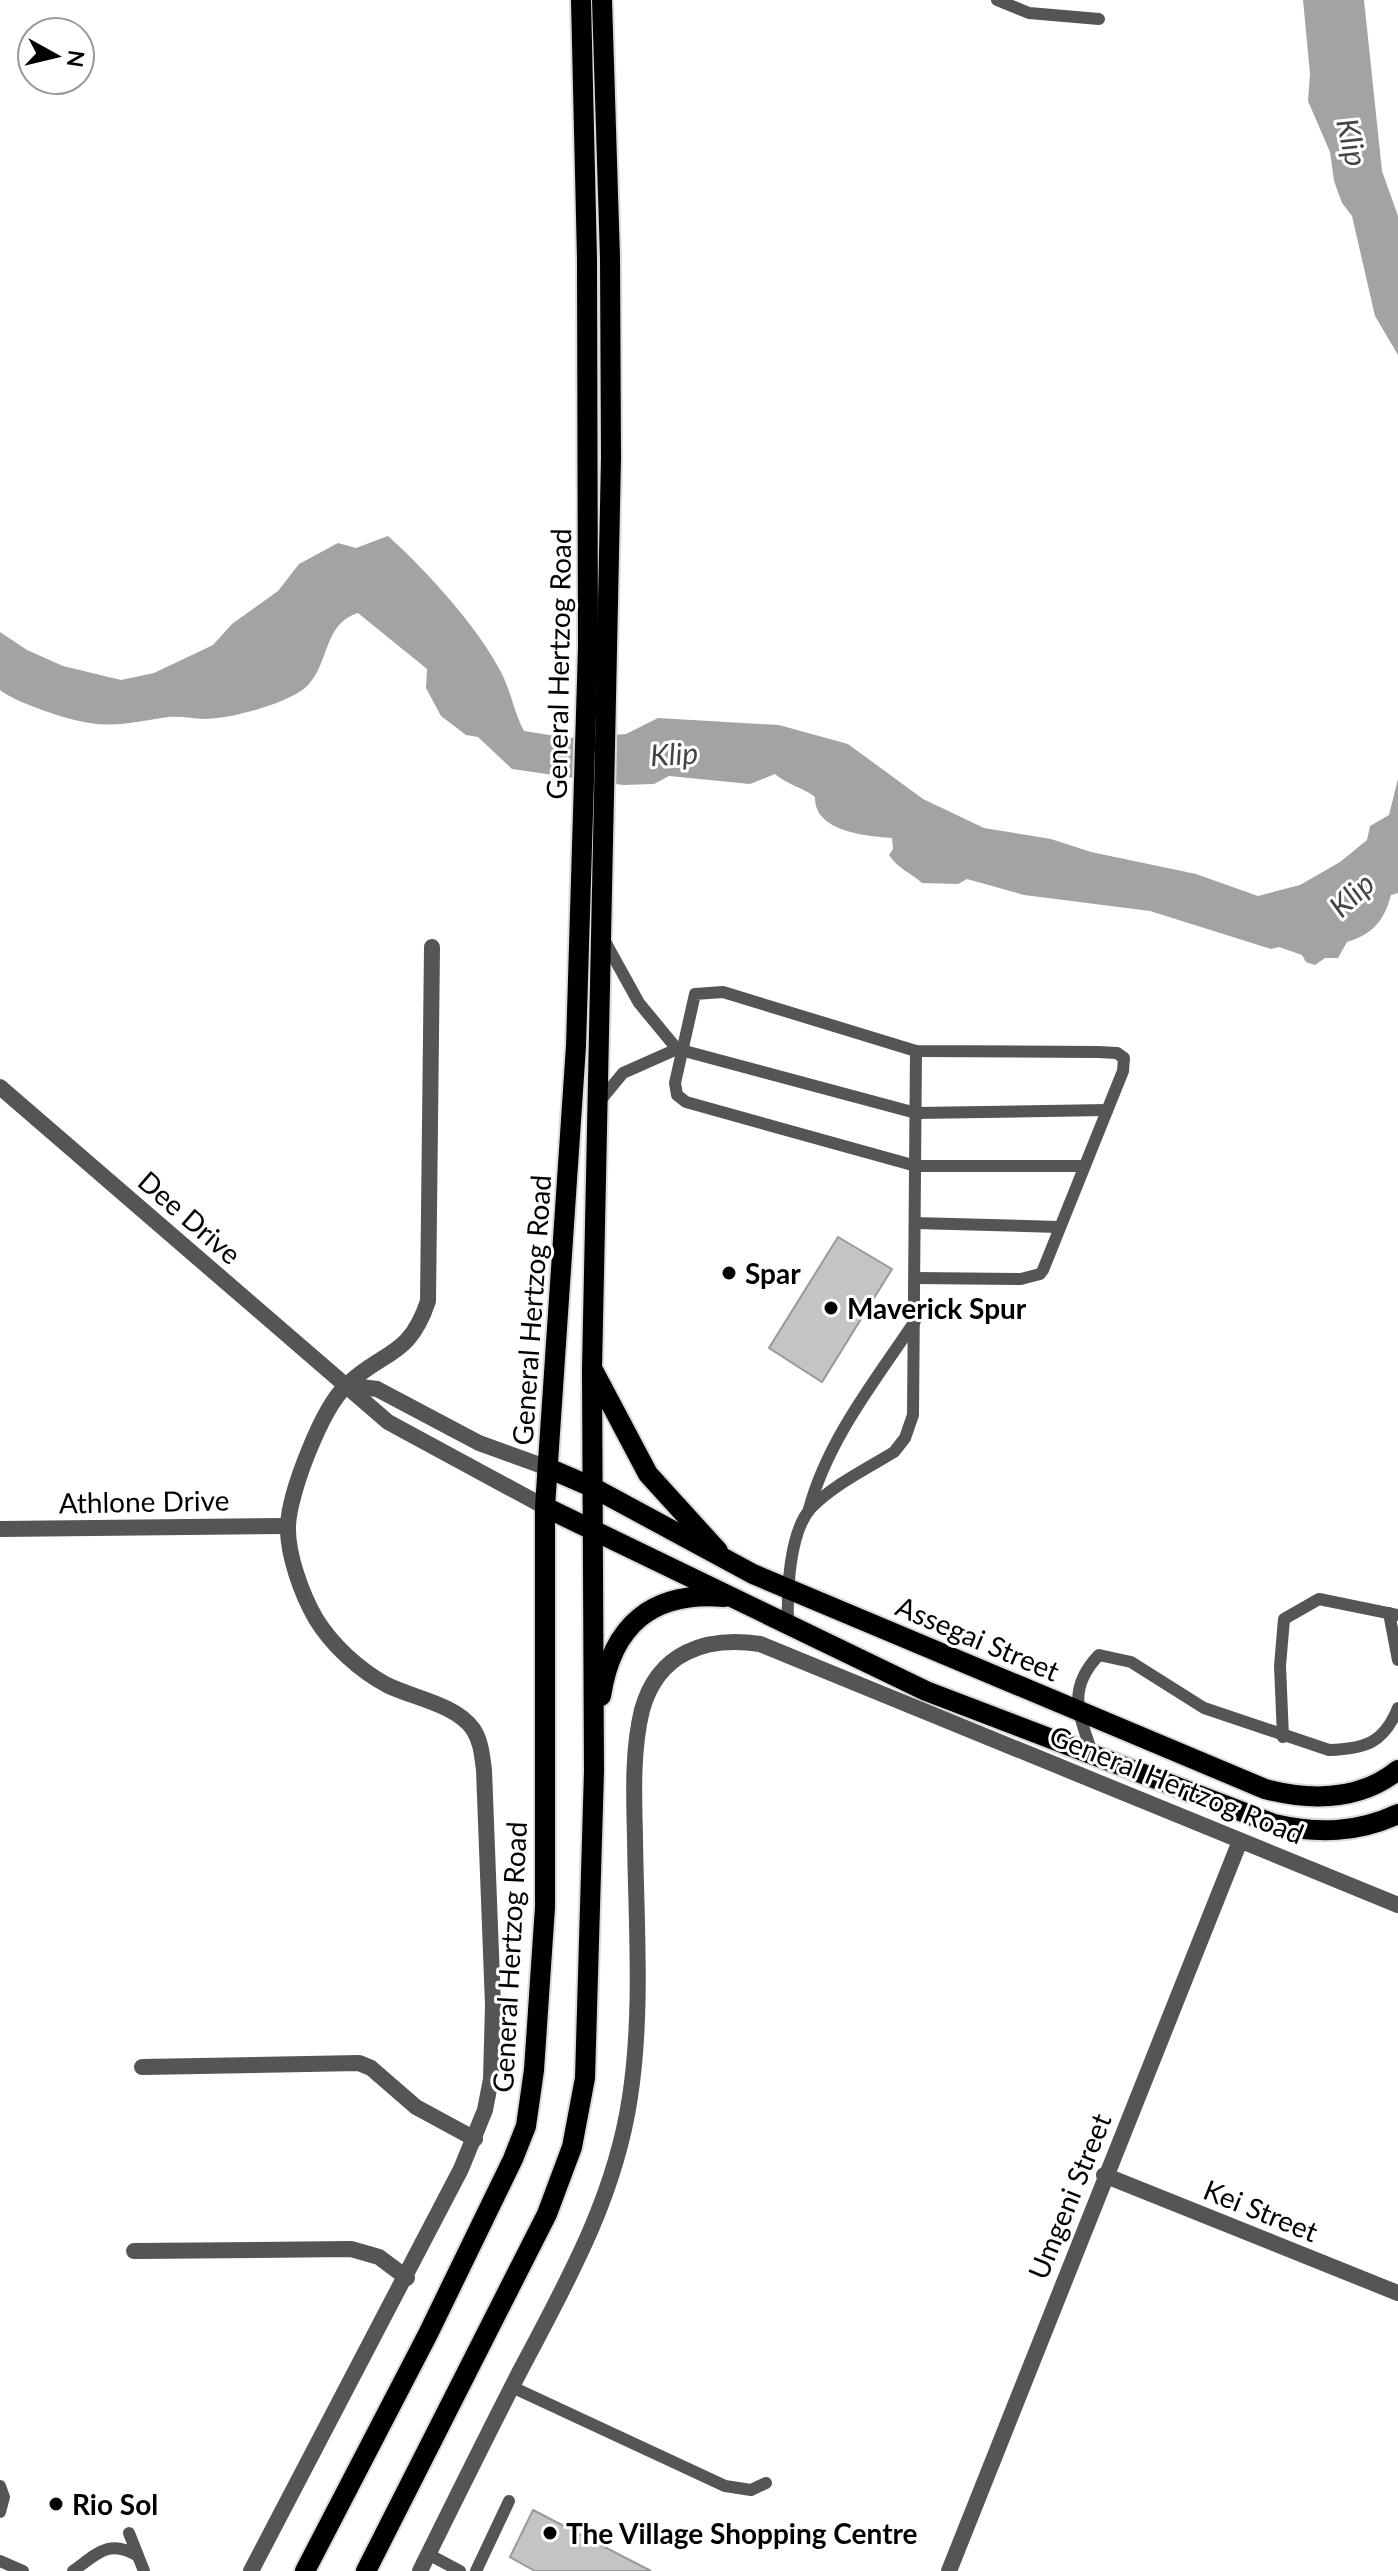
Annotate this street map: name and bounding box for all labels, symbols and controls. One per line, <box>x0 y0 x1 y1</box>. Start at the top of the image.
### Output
north arrow <box>16 16 96 96</box>
text: N <box>62 49 91 69</box>
water label: Klip <box>1330 115 1376 169</box>
street label: General Hertzog Road <box>539 528 577 800</box>
water label: Klip <box>649 734 699 772</box>
water label: Klip <box>1321 864 1381 924</box>
street label: Dee Drive <box>132 1163 248 1271</box>
street label: General Hertzog Road <box>505 1174 557 1446</box>
place label: Spar <box>745 1256 801 1290</box>
marker: Spar <box>720 1264 738 1282</box>
place label: Maverick Spur <box>847 1291 1027 1325</box>
marker: Maverick Spur <box>822 1299 840 1317</box>
street label: Athlone Drive <box>58 1483 230 1519</box>
street label: Assegai Street <box>891 1588 1065 1688</box>
street label: General Hertzog Road <box>1045 1717 1309 1851</box>
street label: General Hertzog Road <box>485 1821 533 2093</box>
street label: Umgeni Street <box>1020 2108 1118 2284</box>
street label: Kei Street <box>1199 2172 1323 2248</box>
place label: Rio Sol <box>72 2487 158 2521</box>
marker: Rio Sol <box>47 2495 65 2513</box>
place label: The Village Shopping Centre <box>566 2516 918 2550</box>
marker: The Village Shopping Centre <box>541 2524 559 2542</box>

